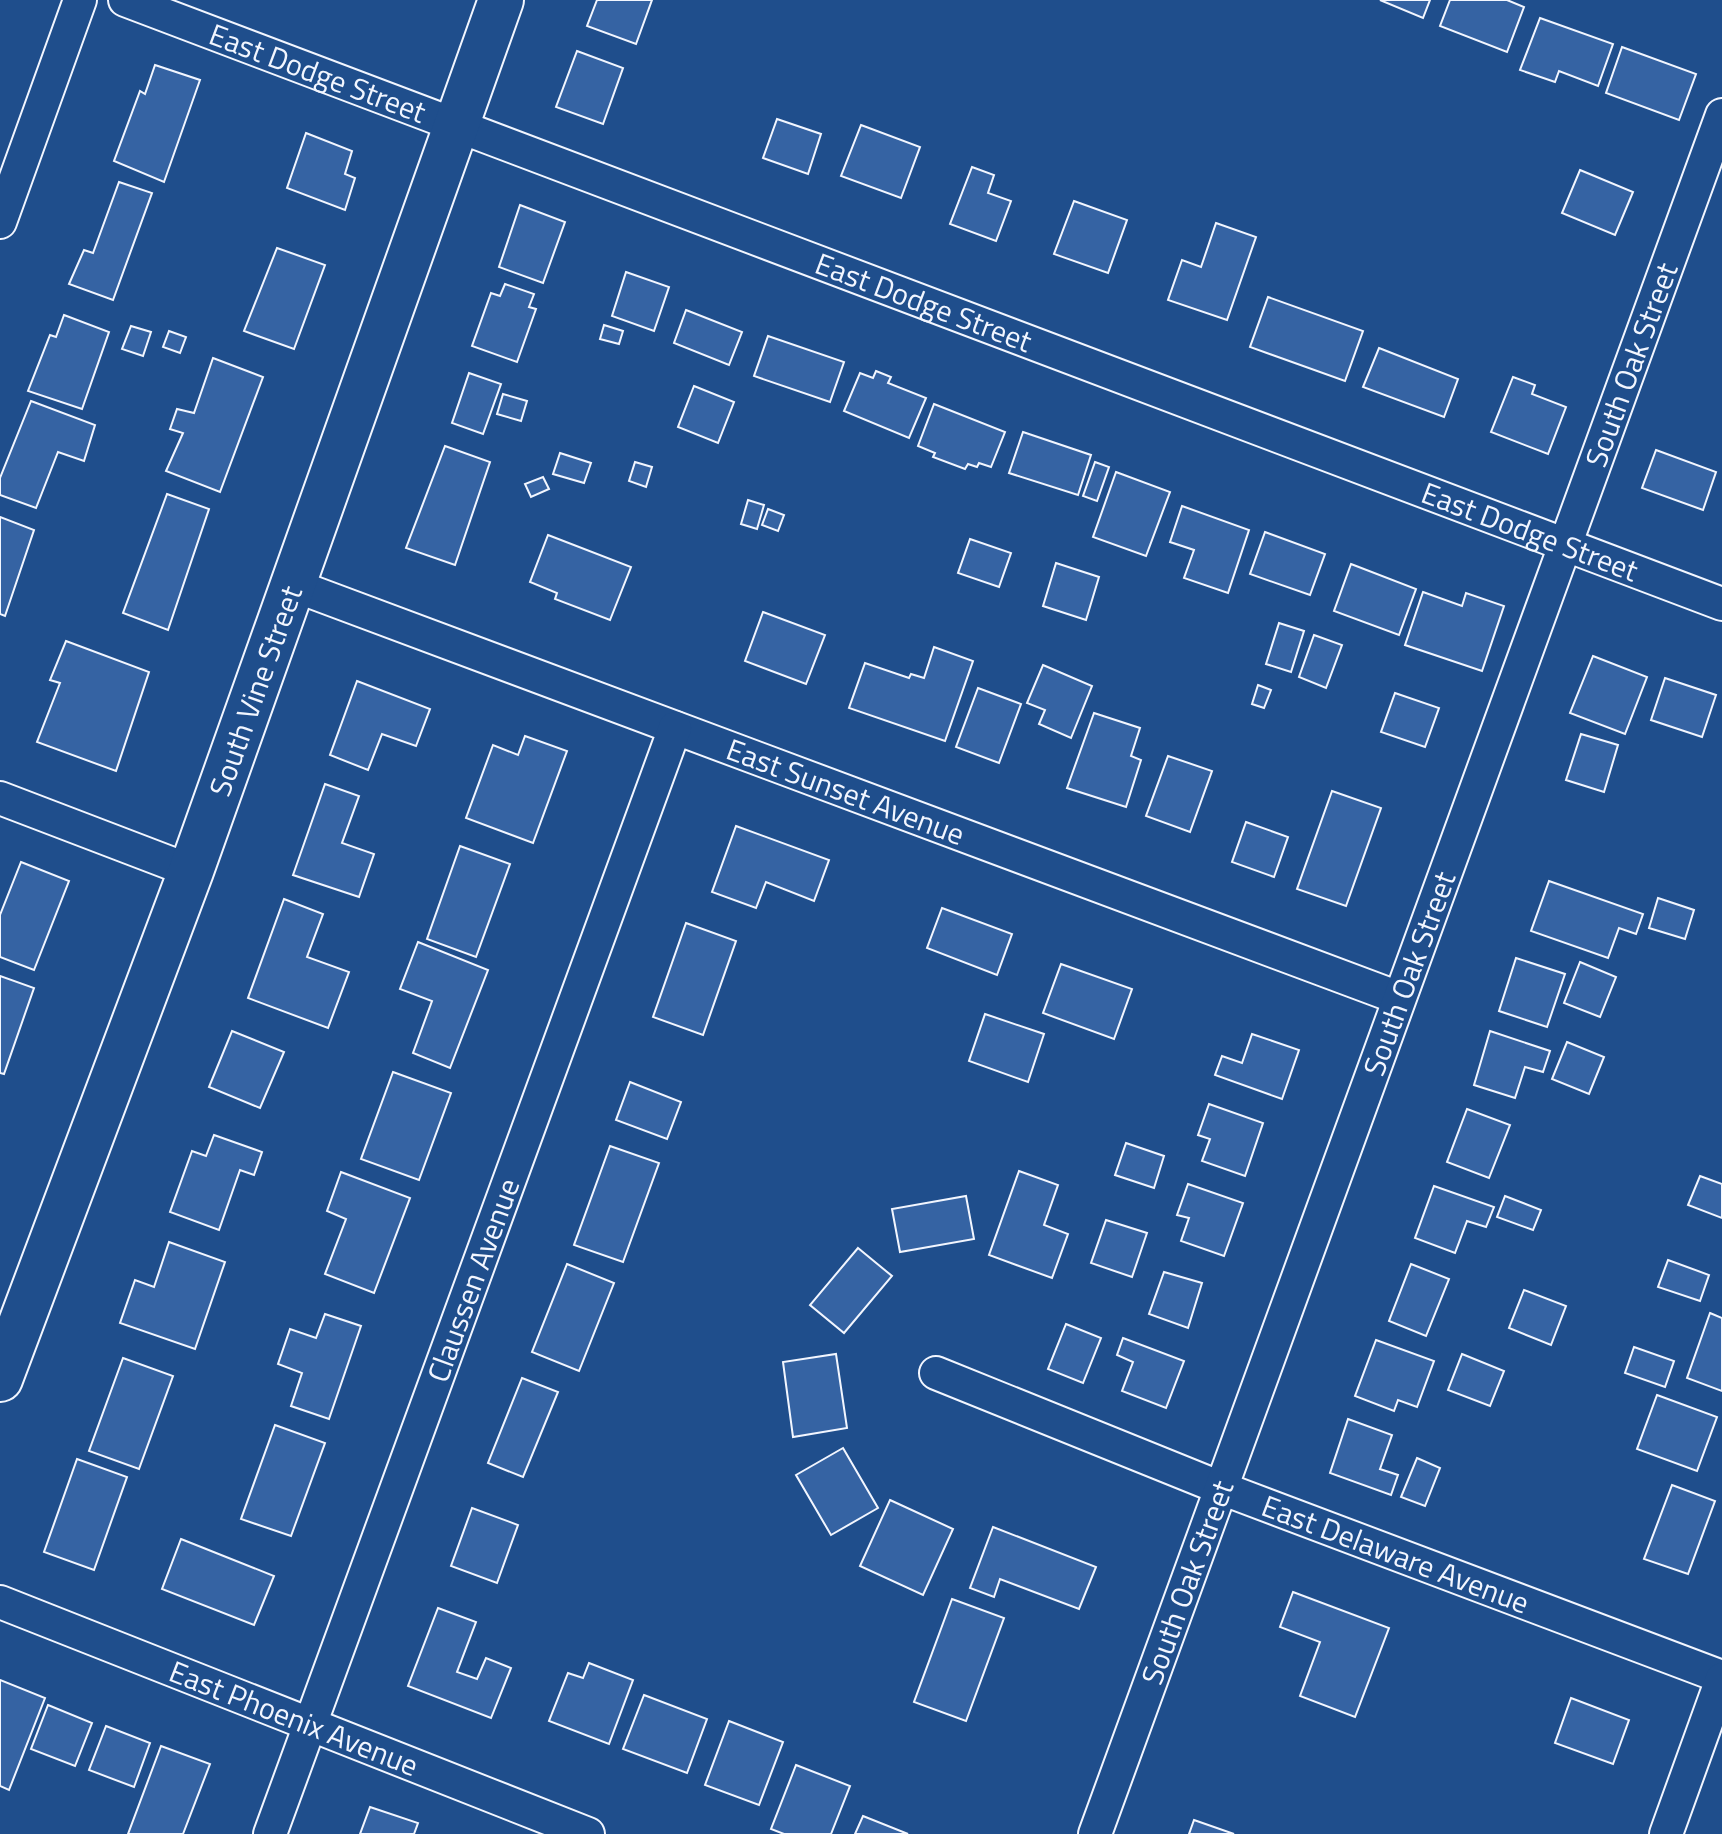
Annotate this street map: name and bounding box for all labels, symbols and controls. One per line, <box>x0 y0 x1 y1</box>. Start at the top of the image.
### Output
street label: East Dodge Street <box>203 11 433 135</box>
street label: East Dodge Street <box>809 240 1039 364</box>
street label: South Oak Street <box>1573 256 1689 473</box>
street label: East Dodge Street <box>1415 469 1645 593</box>
street label: South Vine Street <box>196 579 314 802</box>
street label: East Sunset Avenue <box>720 726 971 857</box>
street label: South Oak Street <box>1351 864 1467 1082</box>
street label: Claussen Avenue <box>414 1172 531 1388</box>
street label: South Oak Street <box>1128 1473 1245 1691</box>
street label: East Delaware Avenue <box>1255 1482 1536 1625</box>
street label: East Phoenix Avenue <box>163 1648 425 1788</box>

